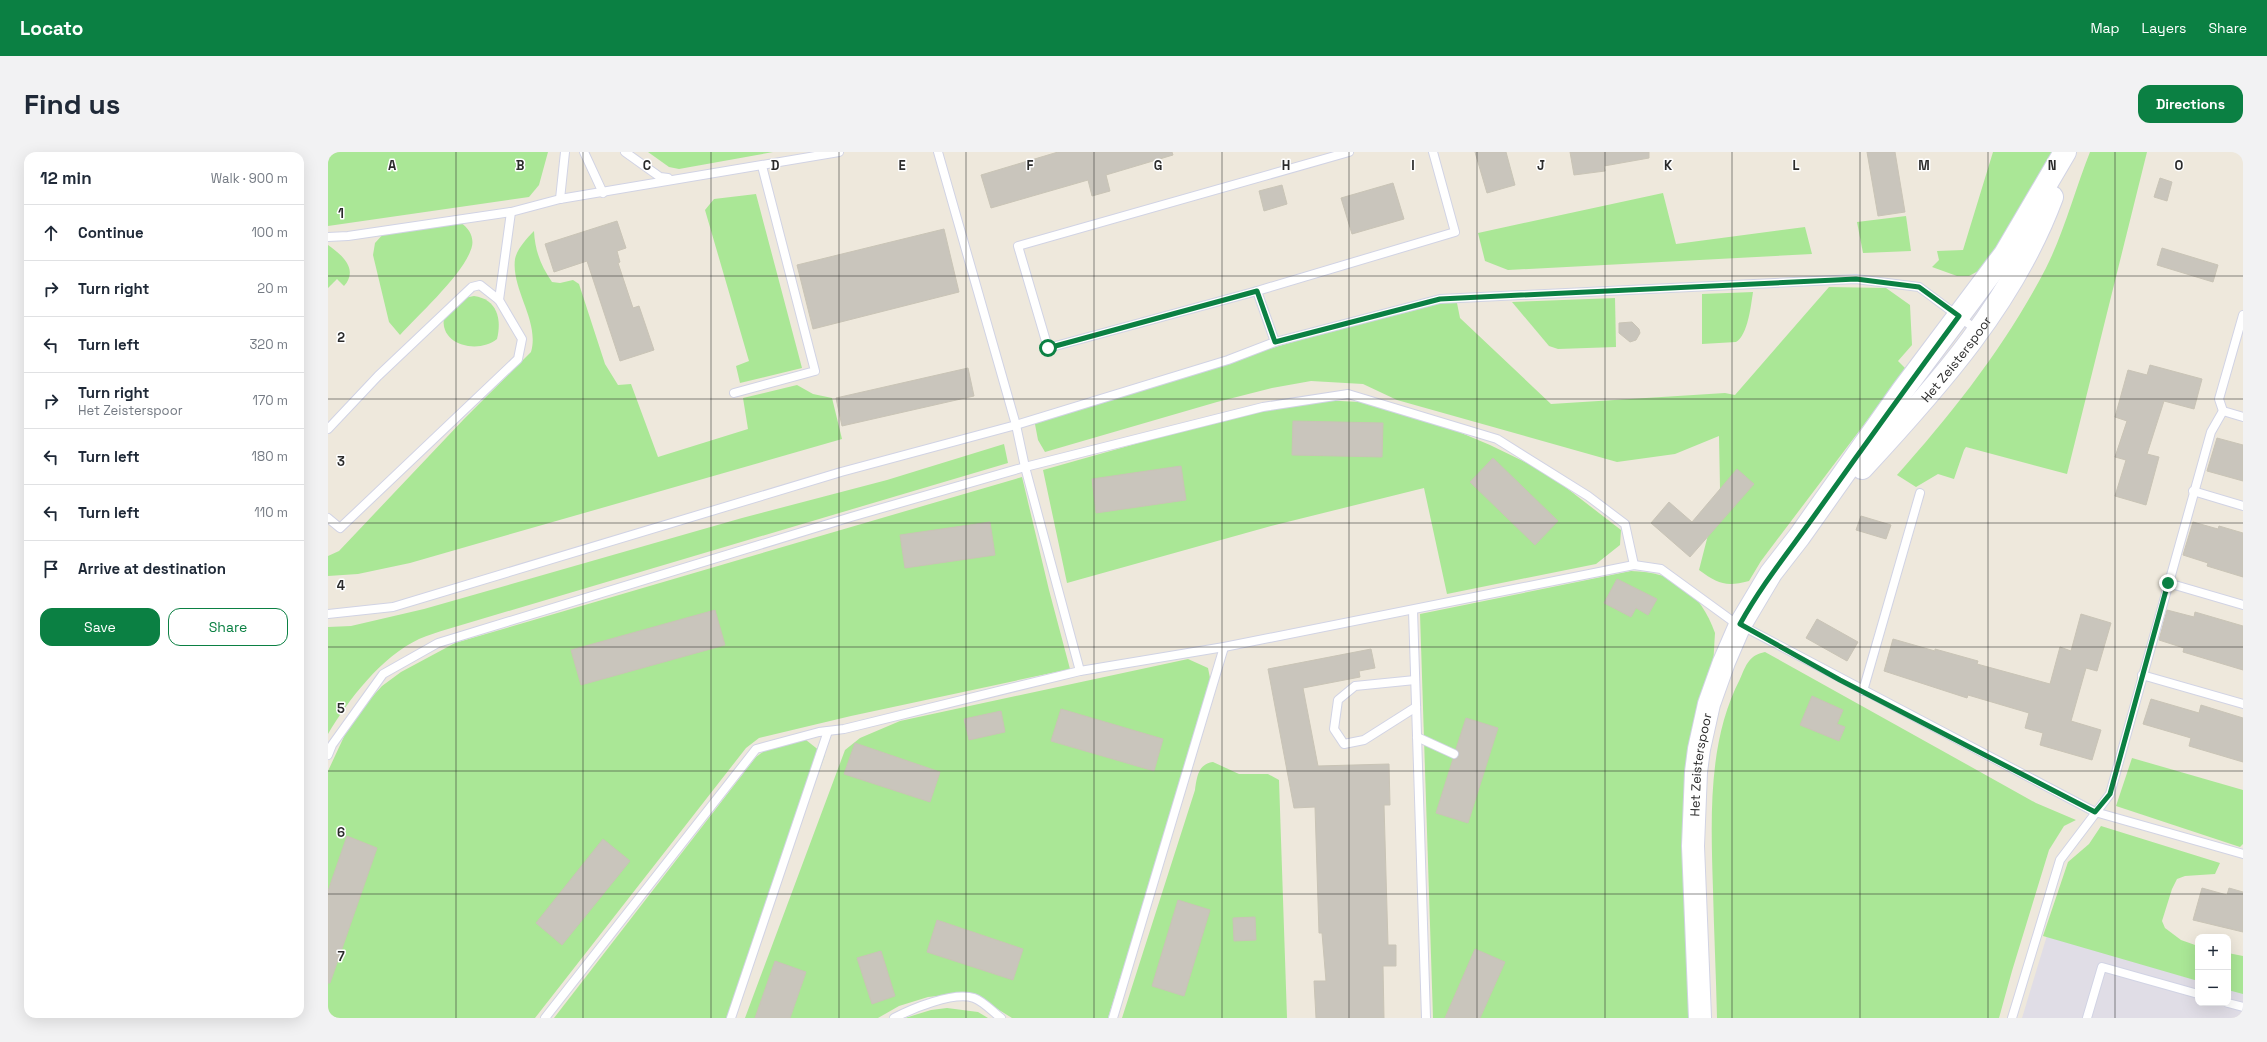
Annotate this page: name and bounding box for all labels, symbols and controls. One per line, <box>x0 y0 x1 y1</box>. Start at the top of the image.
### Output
text: Locato <box>20 16 83 41</box>
text: Map <box>2090 19 2120 37</box>
text: Layers <box>2142 19 2186 37</box>
text: Share <box>2208 19 2247 37</box>
button: Directions <box>2138 85 2243 123</box>
text: Find us <box>24 86 121 122</box>
text: A <box>388 157 397 174</box>
text: B <box>516 157 525 174</box>
text: C <box>643 157 651 174</box>
text: D <box>771 157 780 174</box>
text: E <box>898 157 906 174</box>
text: F <box>1027 157 1034 174</box>
text: G <box>1154 157 1162 174</box>
text: H <box>1282 157 1290 174</box>
text: I <box>1411 157 1415 174</box>
text: J <box>1537 157 1545 174</box>
text: K <box>1664 157 1673 174</box>
text: L <box>1792 157 1800 174</box>
text: M <box>1918 157 1930 174</box>
text: N <box>2048 157 2056 174</box>
text: O <box>2175 157 2184 174</box>
text: 12 min <box>40 167 92 189</box>
text: Walk · 900 m <box>211 170 288 187</box>
text: 1 <box>338 205 344 222</box>
icon: ahead <box>40 222 62 244</box>
text: Continue <box>78 223 144 242</box>
text: 100 m <box>251 224 288 241</box>
icon: right <box>40 278 62 300</box>
text: Turn right <box>78 279 149 298</box>
text: 20 m <box>257 280 288 297</box>
street label: Het Zeisterspoor <box>1917 313 1995 405</box>
text: 2 <box>337 329 345 346</box>
icon: left <box>40 334 62 356</box>
text: Turn left <box>78 335 140 354</box>
text: 320 m <box>249 336 288 353</box>
route start <box>1039 339 1057 357</box>
text: Turn right <box>78 383 149 402</box>
icon: right <box>40 390 62 412</box>
text: 170 m <box>252 392 288 409</box>
text: Het Zeisterspoor <box>78 402 183 419</box>
icon: left <box>40 446 62 468</box>
text: Turn left <box>78 447 140 466</box>
text: 180 m <box>252 448 288 465</box>
text: 3 <box>337 453 345 470</box>
icon: left <box>40 502 62 524</box>
text: Turn left <box>78 503 140 522</box>
text: 110 m <box>254 504 288 521</box>
icon: arrive <box>40 558 62 580</box>
text: Arrive at destination <box>78 559 226 578</box>
route end <box>2159 574 2177 592</box>
text: 4 <box>337 577 345 594</box>
button: Save <box>40 608 160 646</box>
button: Share <box>168 608 288 646</box>
text: 5 <box>337 700 345 717</box>
street label: Het Zeisterspoor <box>1686 711 1715 817</box>
text: 6 <box>337 824 345 841</box>
map controls <box>2195 934 2231 1006</box>
button: + <box>2195 934 2231 970</box>
text: 7 <box>337 948 345 965</box>
button: − <box>2195 970 2231 1006</box>

